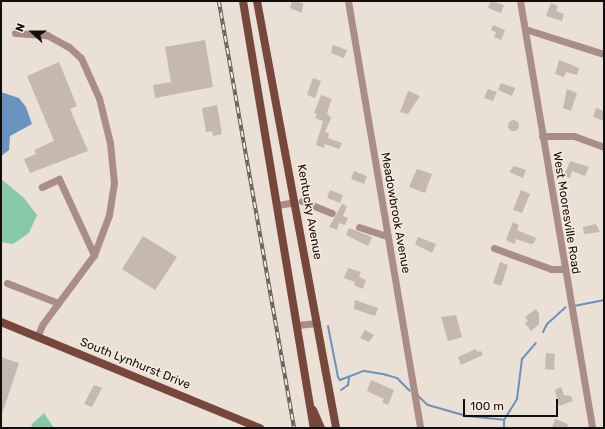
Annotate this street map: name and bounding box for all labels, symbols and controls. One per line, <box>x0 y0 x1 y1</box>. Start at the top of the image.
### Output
north arrow <box>12 12 52 52</box>
text: N <box>13 22 28 34</box>
street label: Meadowbrook Avenue <box>377 151 413 275</box>
street label: West Mooresville Road <box>549 151 583 275</box>
street label: Kentucky Avenue <box>293 163 325 261</box>
street label: South Lynhurst Drive <box>78 335 192 393</box>
scale bar <box>465 391 560 417</box>
text: 100 m <box>470 399 504 413</box>

